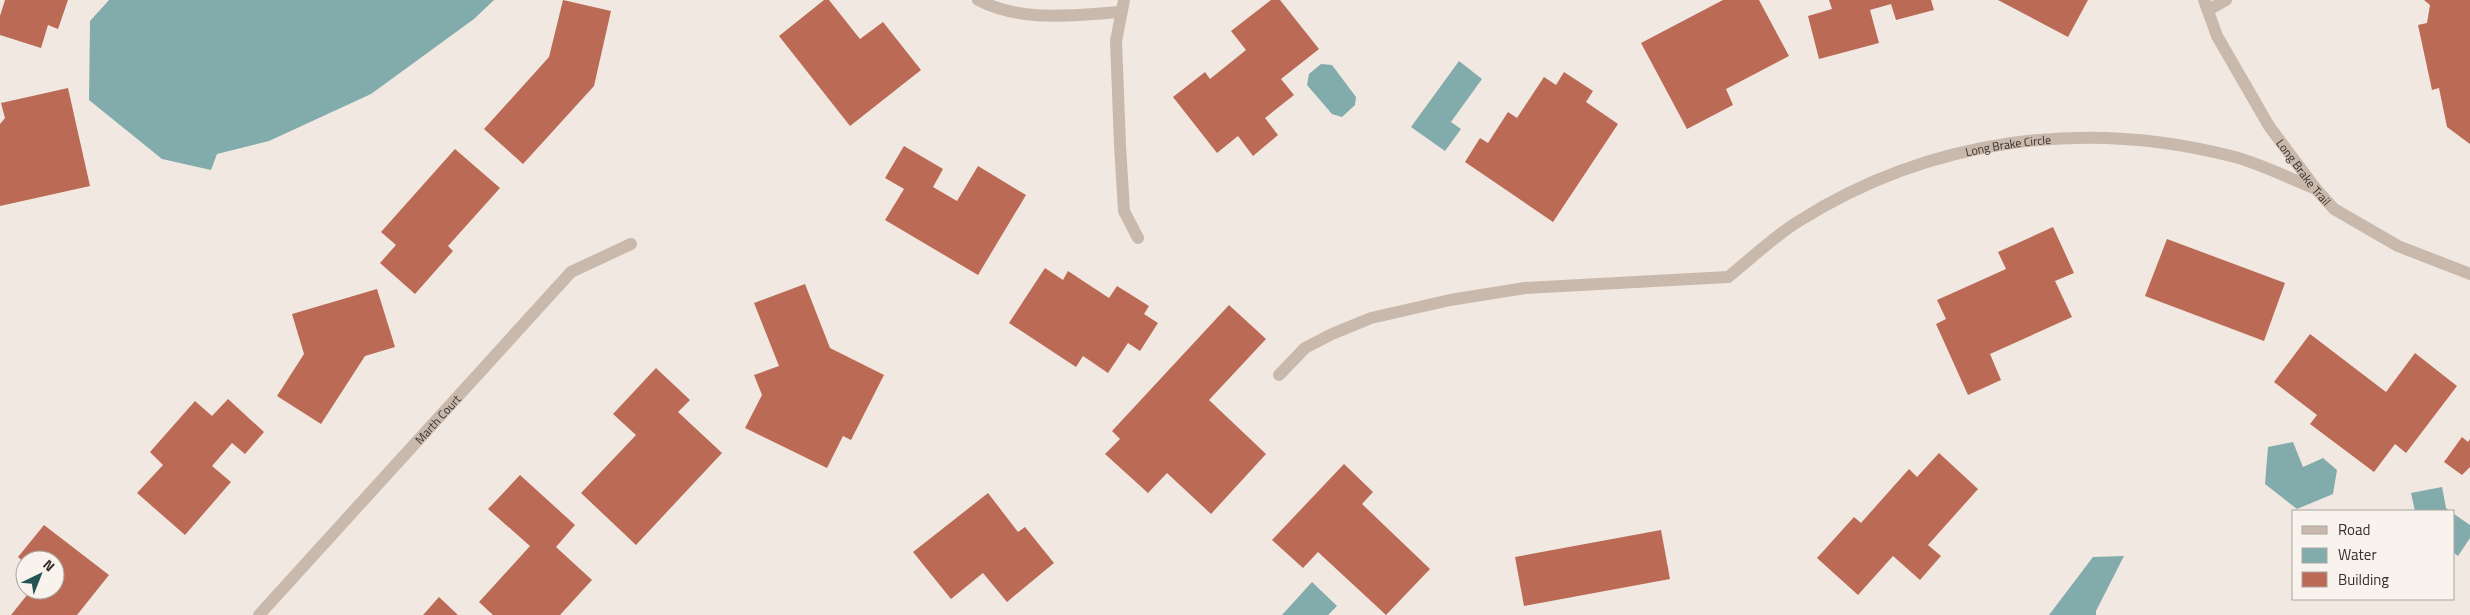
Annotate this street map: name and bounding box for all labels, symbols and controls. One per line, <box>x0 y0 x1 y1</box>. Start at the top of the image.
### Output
street label: Long Brake Circle <box>1963 129 2052 161</box>
street label: Long Brake Trail <box>2272 135 2336 210</box>
street label: Marth Court <box>410 389 465 448</box>
legend <box>2292 510 2455 600</box>
text: Road <box>2338 518 2370 541</box>
text: Water <box>2338 543 2377 566</box>
north arrow <box>15 550 65 600</box>
text: N <box>38 554 60 576</box>
text: Building <box>2338 568 2389 591</box>

